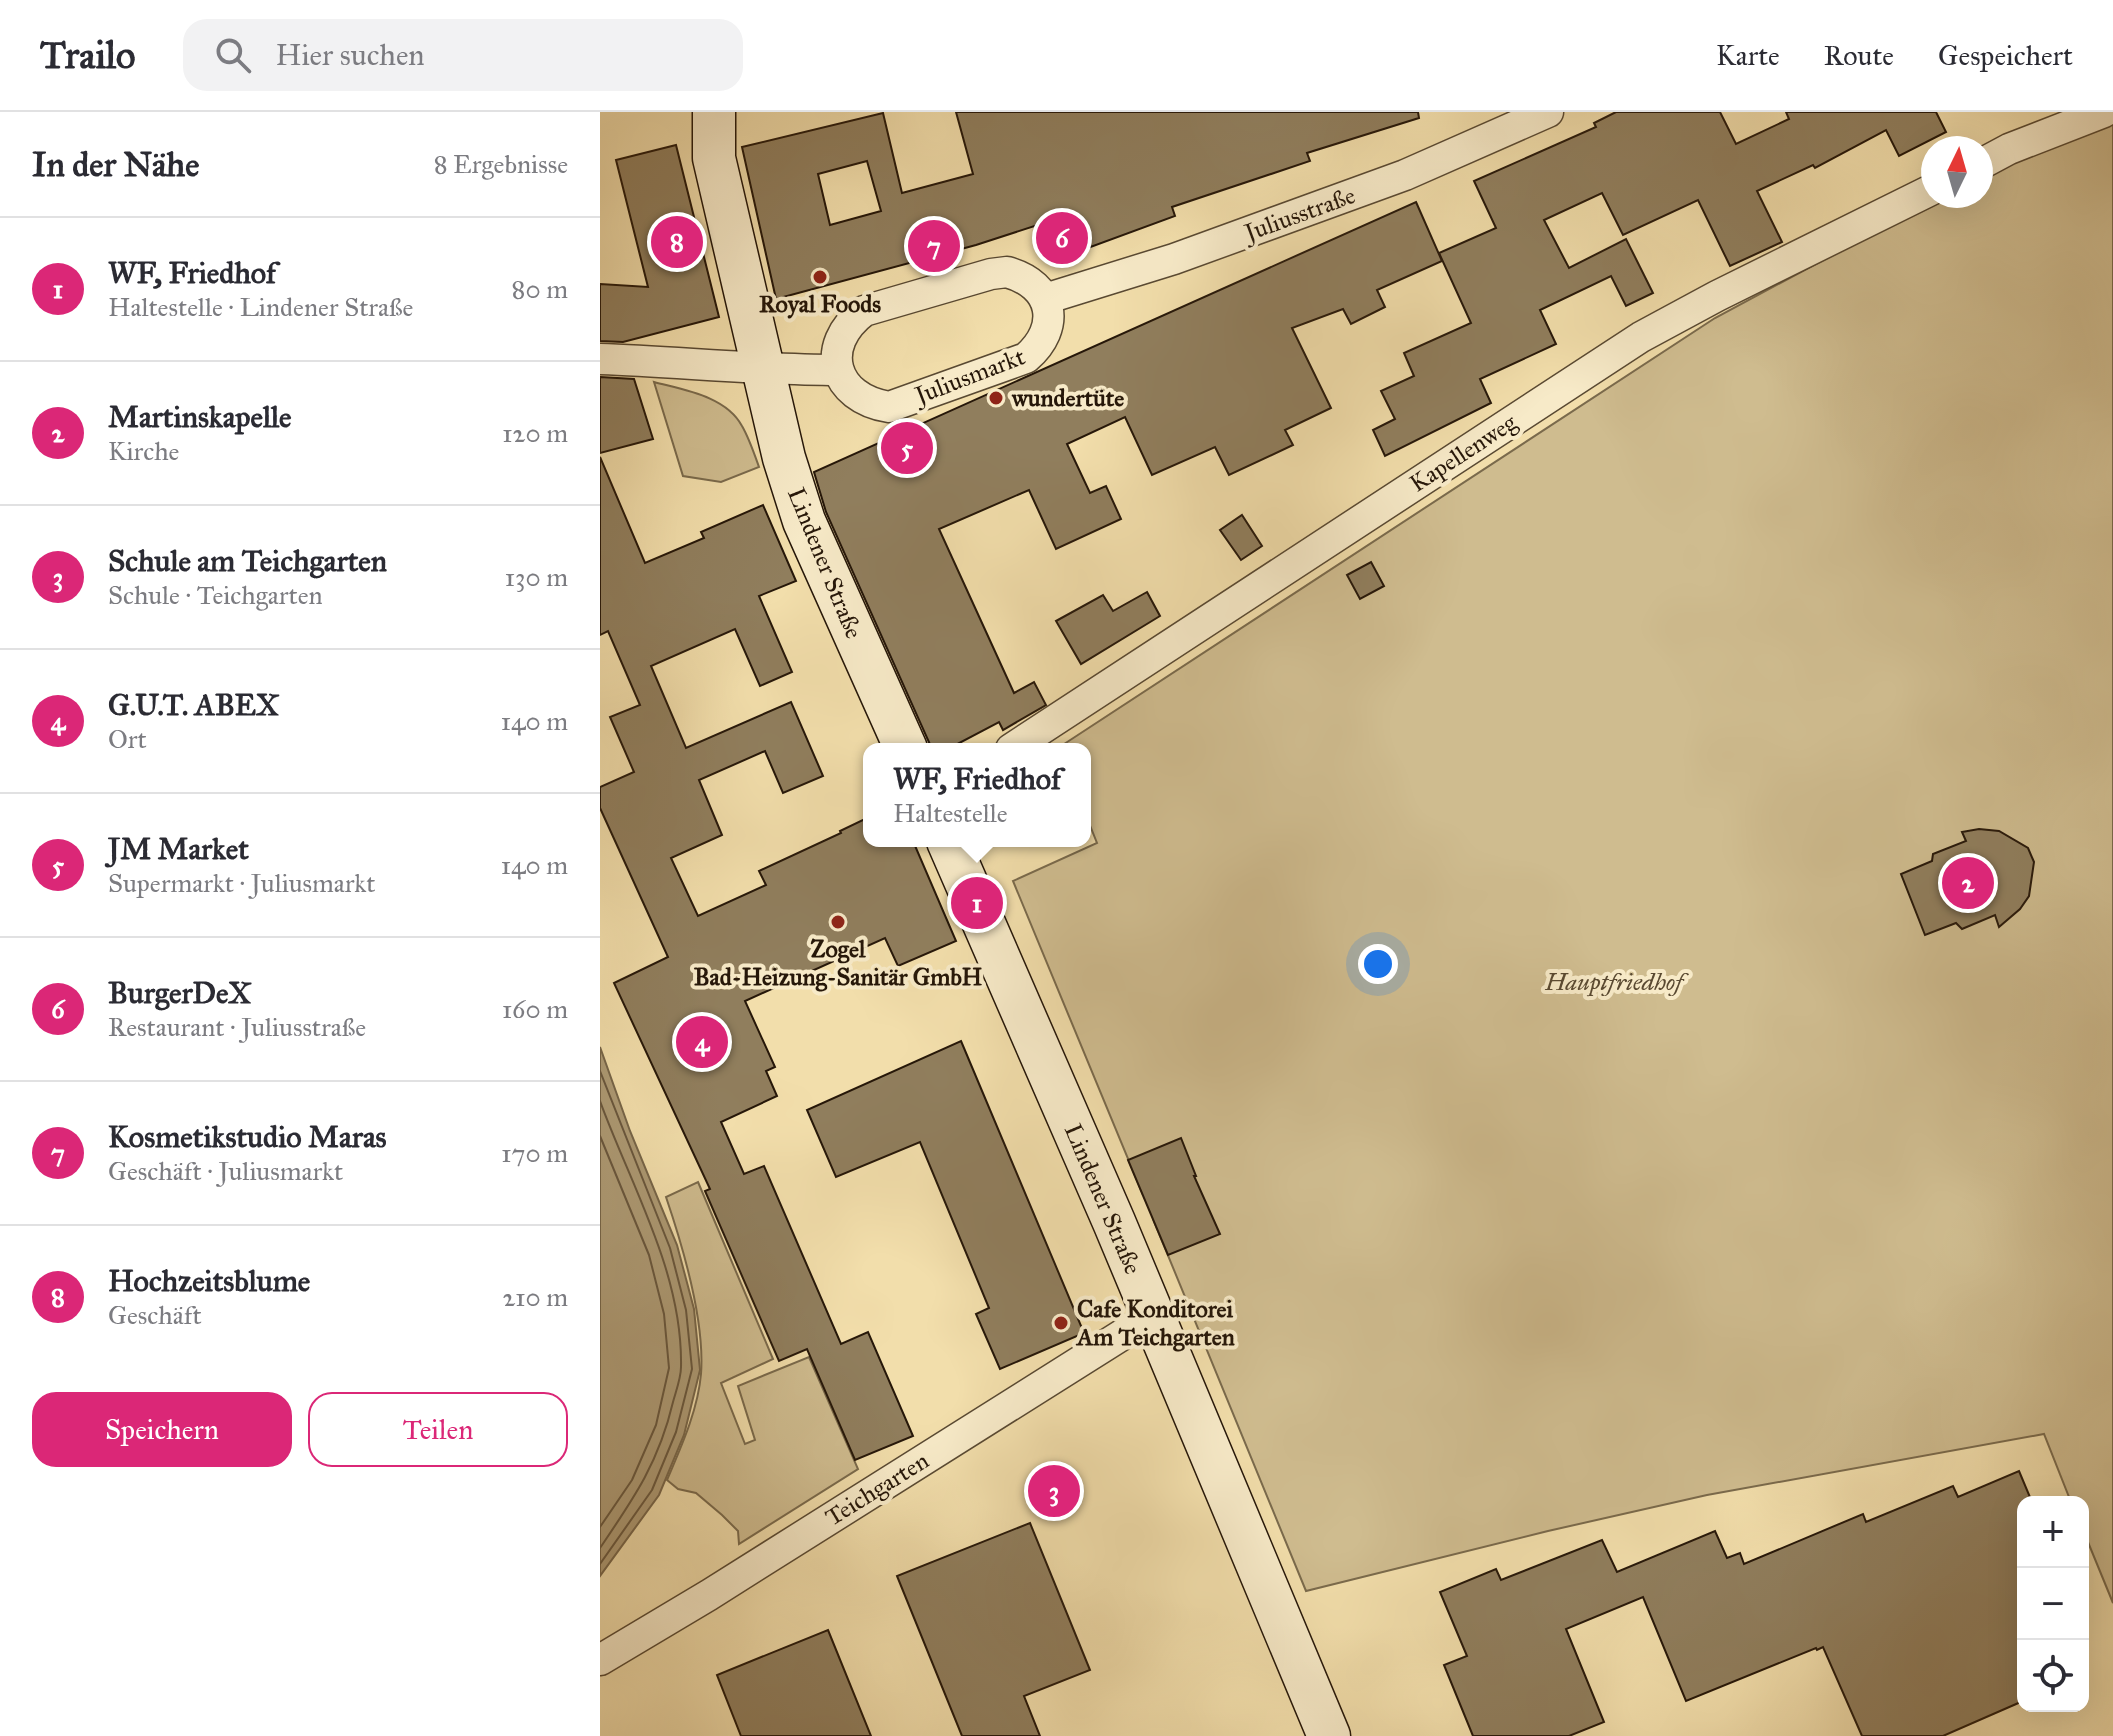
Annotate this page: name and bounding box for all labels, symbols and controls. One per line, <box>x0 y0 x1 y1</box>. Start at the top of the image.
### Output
search box <box>183 19 743 91</box>
text: Trailo <box>40 32 135 78</box>
icon: search <box>211 33 255 77</box>
text: Hier suchen <box>275 37 425 73</box>
text: Karte <box>1716 38 1780 73</box>
text: Route <box>1824 38 1894 73</box>
text: Gespeichert <box>1938 38 2073 73</box>
north arrow <box>1921 136 1993 208</box>
text: In der Nähe <box>32 144 199 185</box>
text: 8 Ergebnisse <box>434 148 568 180</box>
street label: Juliusstraße <box>1238 180 1359 249</box>
pin: 6 <box>1036 208 1088 268</box>
pin: 8 <box>651 212 703 272</box>
pin: 7 <box>908 216 960 276</box>
text: WF, Friedhof <box>108 255 276 291</box>
marker: Royal Foods <box>811 268 829 286</box>
text: 1 <box>53 273 63 305</box>
text: 80 m <box>512 273 568 305</box>
place label: Royal Foods <box>759 289 881 319</box>
text: Haltestelle · Lindener Straße <box>108 291 413 323</box>
street label: Juliusmarkt <box>908 341 1030 412</box>
place label: wundertüte <box>1011 383 1124 413</box>
marker: wundertüte <box>987 389 1005 407</box>
text: Martinskapelle <box>108 399 292 435</box>
street label: Kapellenweg <box>1404 407 1523 499</box>
text: 2 <box>52 417 64 449</box>
text: 120 m <box>502 417 568 449</box>
pin: 5 <box>881 418 933 478</box>
text: Kirche <box>108 435 179 467</box>
street label: Lindener Straße <box>781 483 869 643</box>
text: Schule am Teichgarten <box>108 543 387 579</box>
text: 3 <box>53 561 63 593</box>
text: 130 m <box>505 561 568 593</box>
text: Schule · Teichgarten <box>108 579 323 611</box>
text: G.U.T. ABEX <box>108 687 279 723</box>
text: 4 <box>51 705 65 737</box>
text: 140 m <box>501 705 568 737</box>
text: Ort <box>108 723 147 755</box>
popup <box>863 743 1091 847</box>
text: WF, Friedhof <box>893 761 1061 797</box>
text: Haltestelle <box>893 797 1008 829</box>
text: JM Market <box>108 831 249 867</box>
text: 5 <box>52 849 64 881</box>
text: 140 m <box>501 849 568 881</box>
pin: 2 <box>1942 853 1994 913</box>
text: Supermarkt · Juliusmarkt <box>108 867 376 899</box>
pin: 1 <box>951 873 1003 933</box>
marker: Zogel Bad-Heizung-Sanitär GmbH <box>829 913 847 931</box>
place label: Zogel Bad-Heizung-Sanitär GmbH <box>694 934 983 992</box>
your location <box>1358 944 1398 984</box>
park label: Hauptfriedhof <box>1544 967 1689 997</box>
text: BurgerDeX <box>108 975 252 1011</box>
text: 6 <box>51 993 65 1025</box>
text: 160 m <box>502 993 568 1025</box>
text: Restaurant · Juliusstraße <box>108 1011 366 1043</box>
pin: 4 <box>676 1012 728 1072</box>
text: Kosmetikstudio Maras <box>108 1119 387 1155</box>
street label: Lindener Straße <box>1058 1119 1148 1279</box>
text: 7 <box>51 1137 65 1169</box>
text: 170 m <box>501 1137 568 1169</box>
text: Geschäft · Juliusmarkt <box>108 1155 343 1187</box>
text: Hochzeitsblume <box>108 1263 310 1299</box>
text: 8 <box>51 1281 65 1313</box>
text: 210 m <box>502 1281 568 1313</box>
place label: Cafe Konditorei Am Teichgarten <box>1075 1294 1235 1352</box>
text: Geschäft <box>108 1299 202 1331</box>
marker: Cafe Konditorei Am Teichgarten <box>1052 1314 1070 1332</box>
button: Speichern <box>32 1392 292 1467</box>
button: Teilen <box>308 1392 568 1467</box>
street label: Teichgarten <box>820 1445 934 1533</box>
pin: 3 <box>1028 1461 1080 1521</box>
map controls <box>2017 1496 2089 1712</box>
button: + <box>2017 1496 2089 1568</box>
button: − <box>2017 1568 2089 1640</box>
button: locate <box>2017 1640 2089 1712</box>

